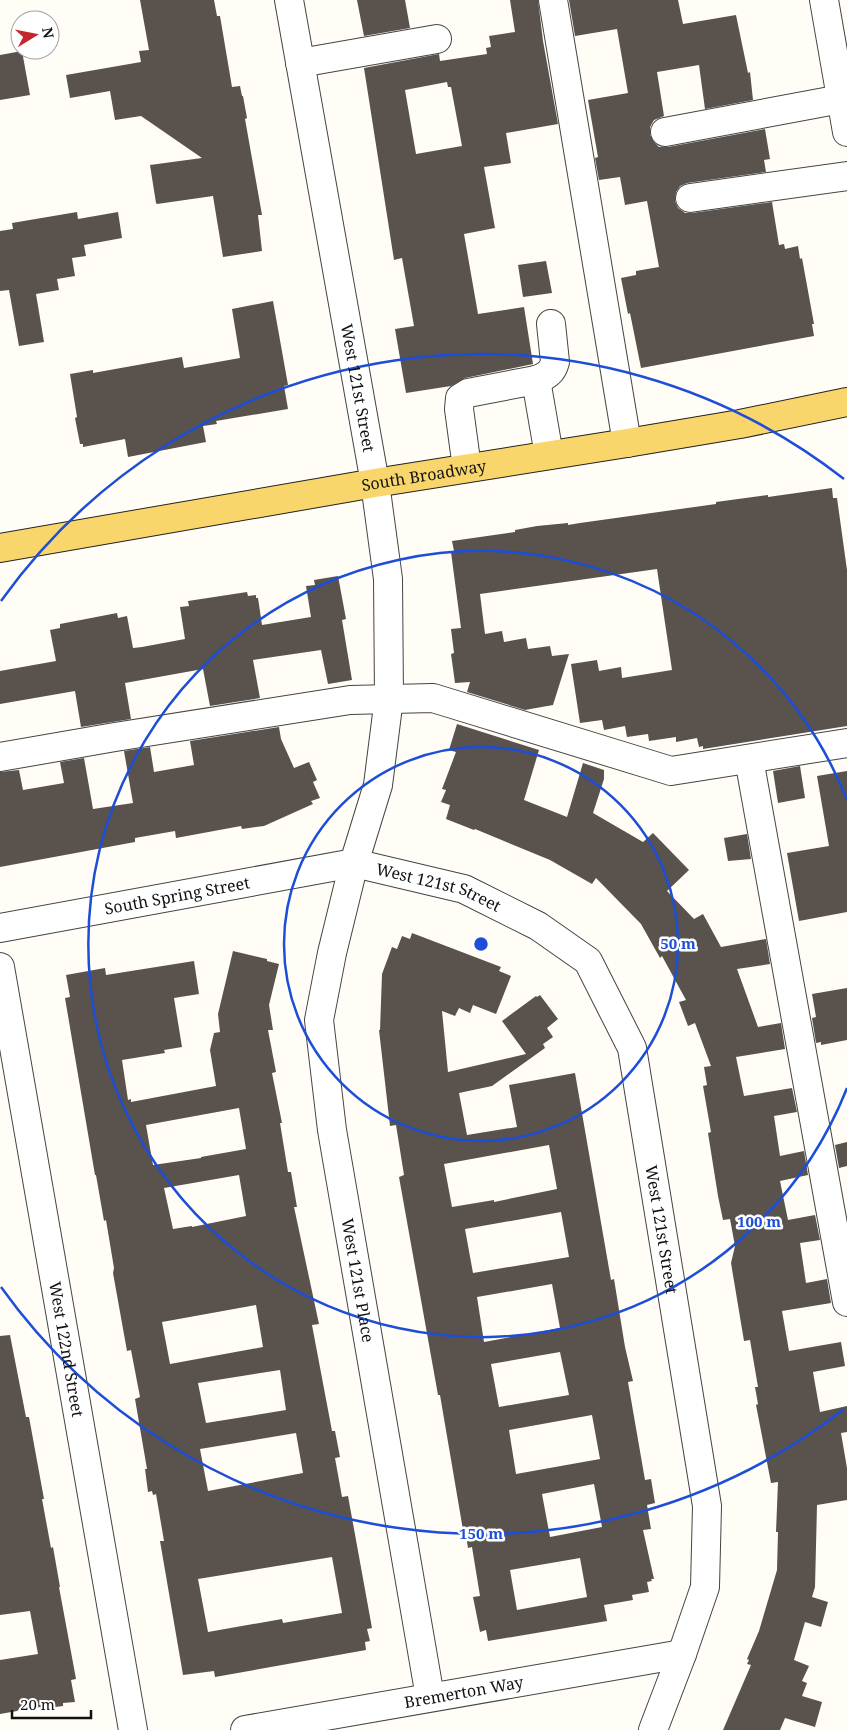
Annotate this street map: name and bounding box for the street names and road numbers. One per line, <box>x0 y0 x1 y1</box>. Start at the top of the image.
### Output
street label: West 121st Street <box>336 322 380 454</box>
street label: South Broadway <box>360 454 489 496</box>
street label: West 121st Street <box>374 858 505 917</box>
street label: South Spring Street <box>103 871 252 920</box>
street label: West 121st Street <box>640 1163 683 1296</box>
street label: West 121st Place <box>336 1217 379 1344</box>
street label: West 122nd Street <box>44 1280 89 1419</box>
street label: Bremerton Way <box>402 1671 526 1713</box>

